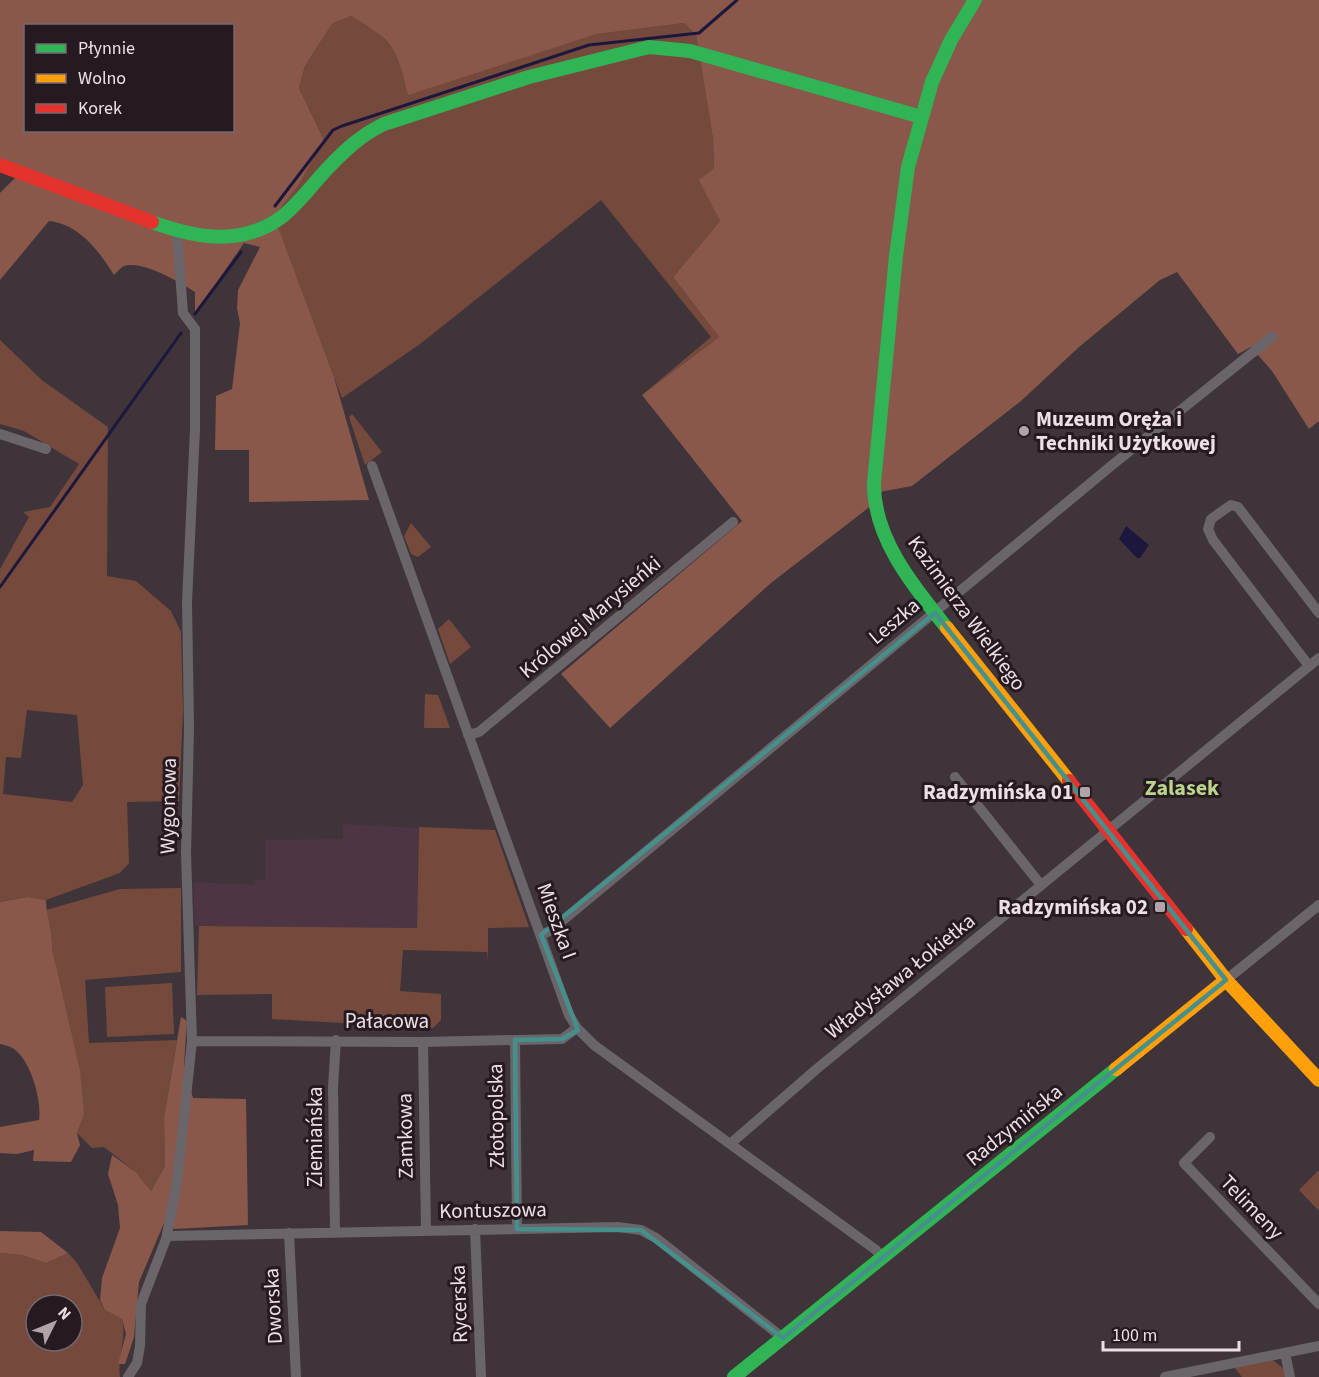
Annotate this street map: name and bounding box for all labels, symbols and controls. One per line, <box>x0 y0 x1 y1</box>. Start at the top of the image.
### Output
legend <box>24 24 234 132</box>
text: Płynnie <box>78 36 135 61</box>
text: Wolno <box>78 66 126 91</box>
text: Korek <box>78 96 122 121</box>
place label: Muzeum Oręża i Techniki Użytkowej <box>1036 404 1216 458</box>
marker: Muzeum Oręża i Techniki Użytkowej <box>1017 424 1031 438</box>
street label: Kazimierza Wielkiego <box>900 529 1034 697</box>
street label: Królowej Marysieńki <box>513 549 667 685</box>
street label: Leszka <box>862 591 926 651</box>
street label: Wygonowa <box>152 758 184 854</box>
district label: Zalasek <box>1145 772 1219 804</box>
place label: Radzymińska 01 <box>923 777 1073 807</box>
marker: Radzymińska 01 <box>1078 785 1092 799</box>
street label: Mieszka I <box>529 879 585 963</box>
place label: Radzymińska 02 <box>998 892 1148 922</box>
marker: Radzymińska 02 <box>1153 900 1167 914</box>
street label: Władysława Łokietka <box>819 906 981 1046</box>
street label: Pałacowa <box>345 1006 429 1036</box>
street label: Złotopolska <box>480 1063 512 1169</box>
street label: Radzymińska <box>959 1077 1069 1173</box>
street label: Ziemiańska <box>300 1086 330 1188</box>
street label: Zamkowa <box>389 1093 421 1179</box>
street label: Telimeny <box>1213 1168 1291 1246</box>
street label: Kontuszowa <box>439 1194 547 1226</box>
street label: Rycerska <box>443 1264 475 1344</box>
street label: Dworska <box>256 1267 290 1345</box>
north arrow <box>24 1293 84 1353</box>
text: N <box>53 1302 76 1325</box>
scale bar <box>1103 1314 1240 1352</box>
text: 100 m <box>1112 1323 1157 1348</box>

